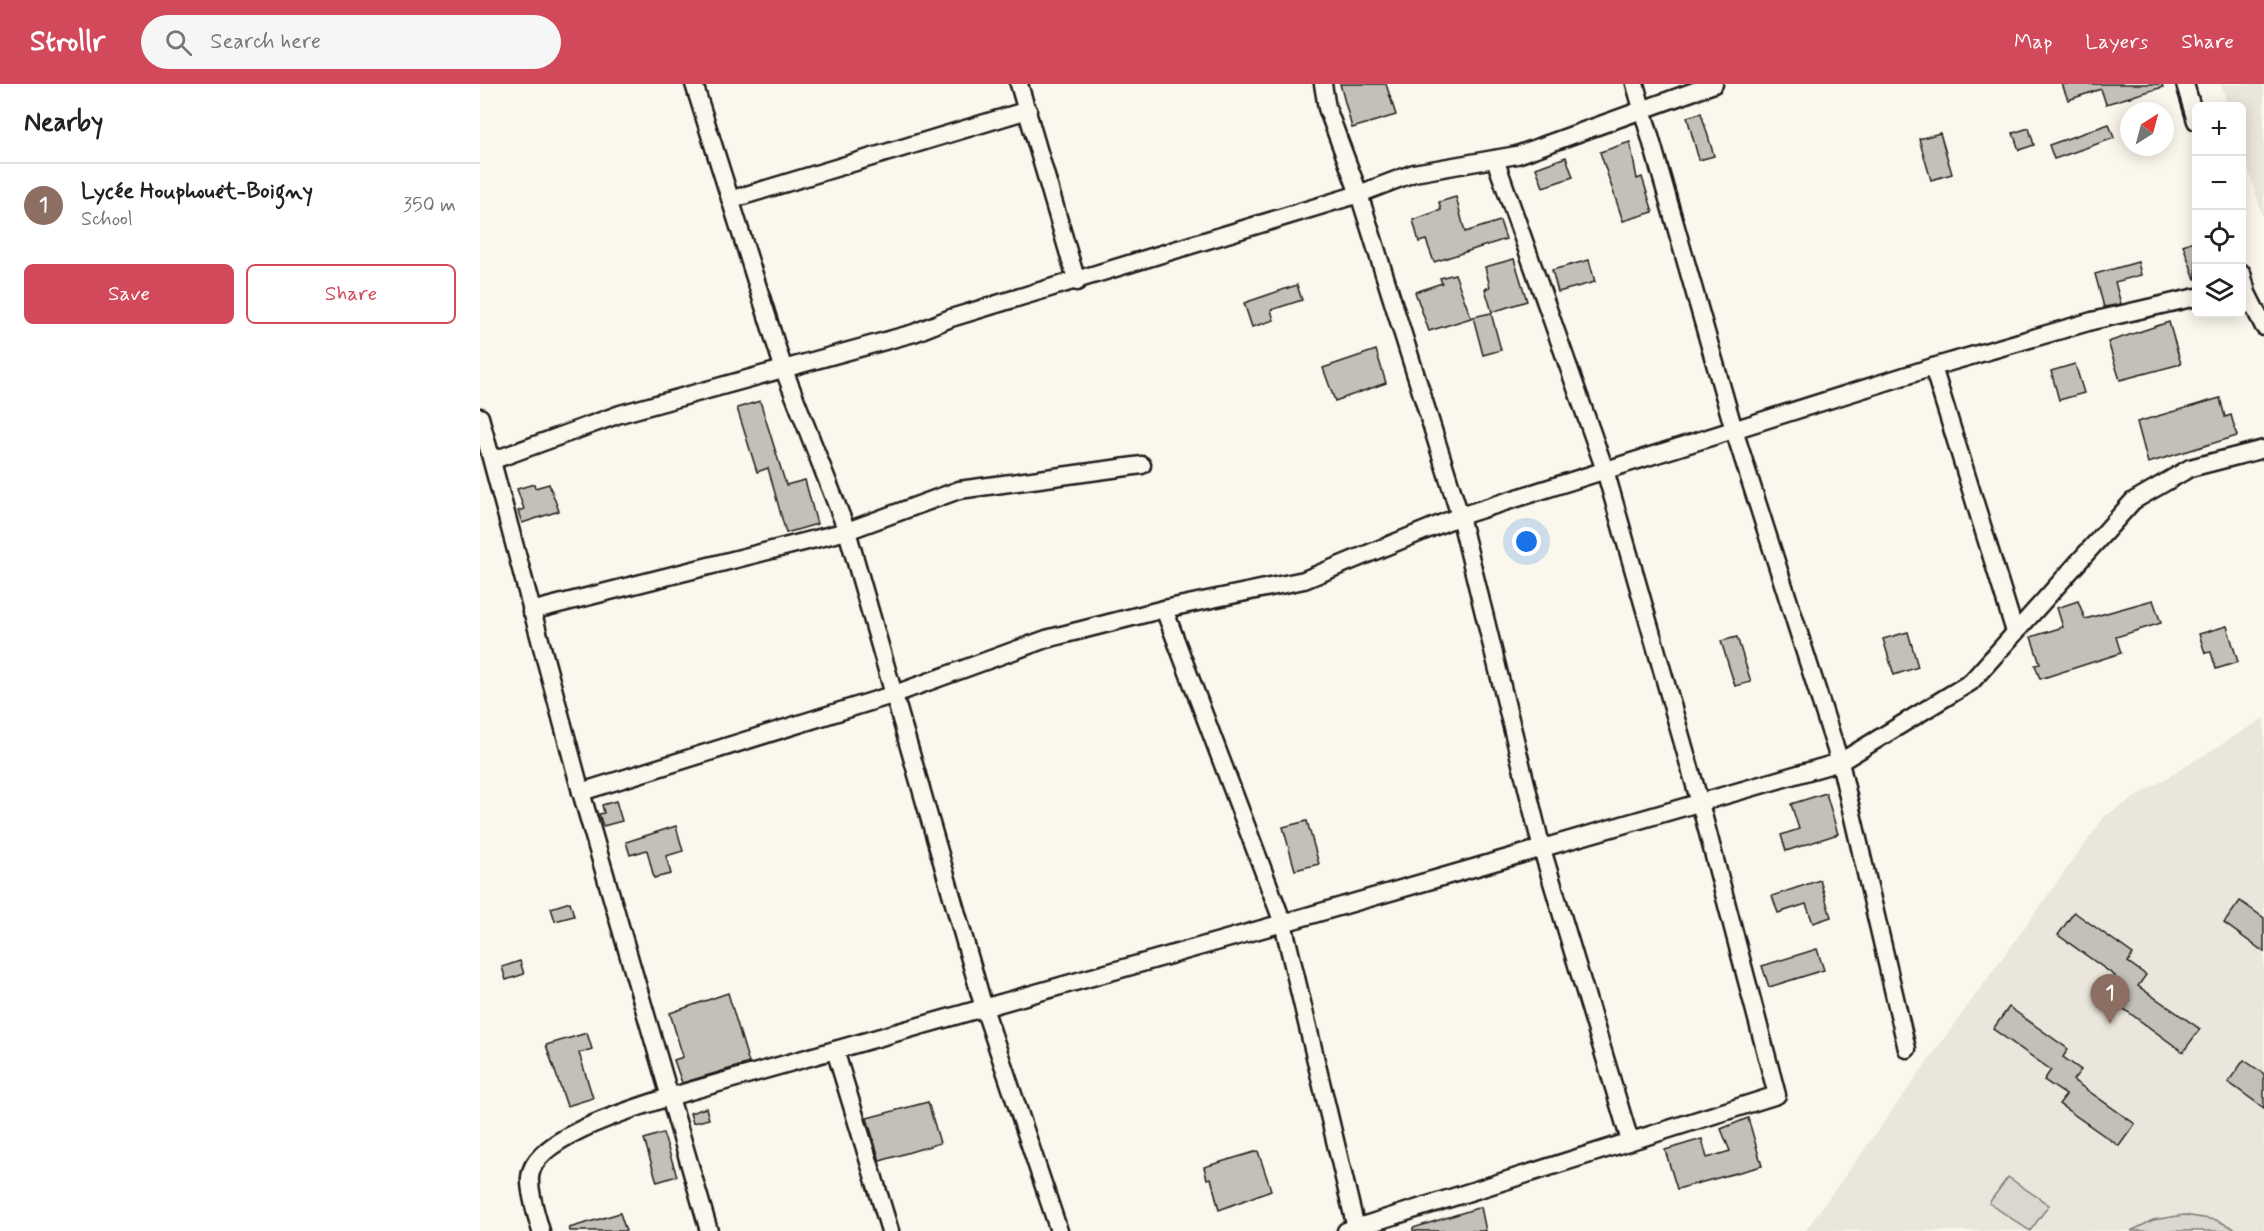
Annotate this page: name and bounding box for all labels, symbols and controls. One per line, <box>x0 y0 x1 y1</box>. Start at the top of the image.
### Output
search box <box>141 15 561 69</box>
text: Strollr <box>30 24 105 61</box>
icon: search <box>162 26 195 59</box>
text: Search here <box>210 28 321 56</box>
text: Map <box>2014 28 2052 56</box>
text: Layers <box>2085 28 2148 56</box>
text: Share <box>2181 28 2234 56</box>
north arrow <box>2120 102 2174 156</box>
map controls <box>2192 102 2246 318</box>
button: + <box>2192 102 2246 156</box>
text: Nearby <box>24 106 103 140</box>
button: − <box>2192 156 2246 210</box>
text: Lycée Houphouët-Boigny <box>81 178 313 206</box>
text: 1 <box>39 192 48 219</box>
text: 350 m <box>403 192 456 219</box>
text: School <box>81 206 133 233</box>
button: locate <box>2192 210 2246 264</box>
button: Save <box>24 264 234 324</box>
button: Share <box>246 264 456 324</box>
button: layers <box>2192 264 2246 318</box>
your location <box>1512 527 1541 556</box>
pin: 1 <box>2090 974 2130 1024</box>

